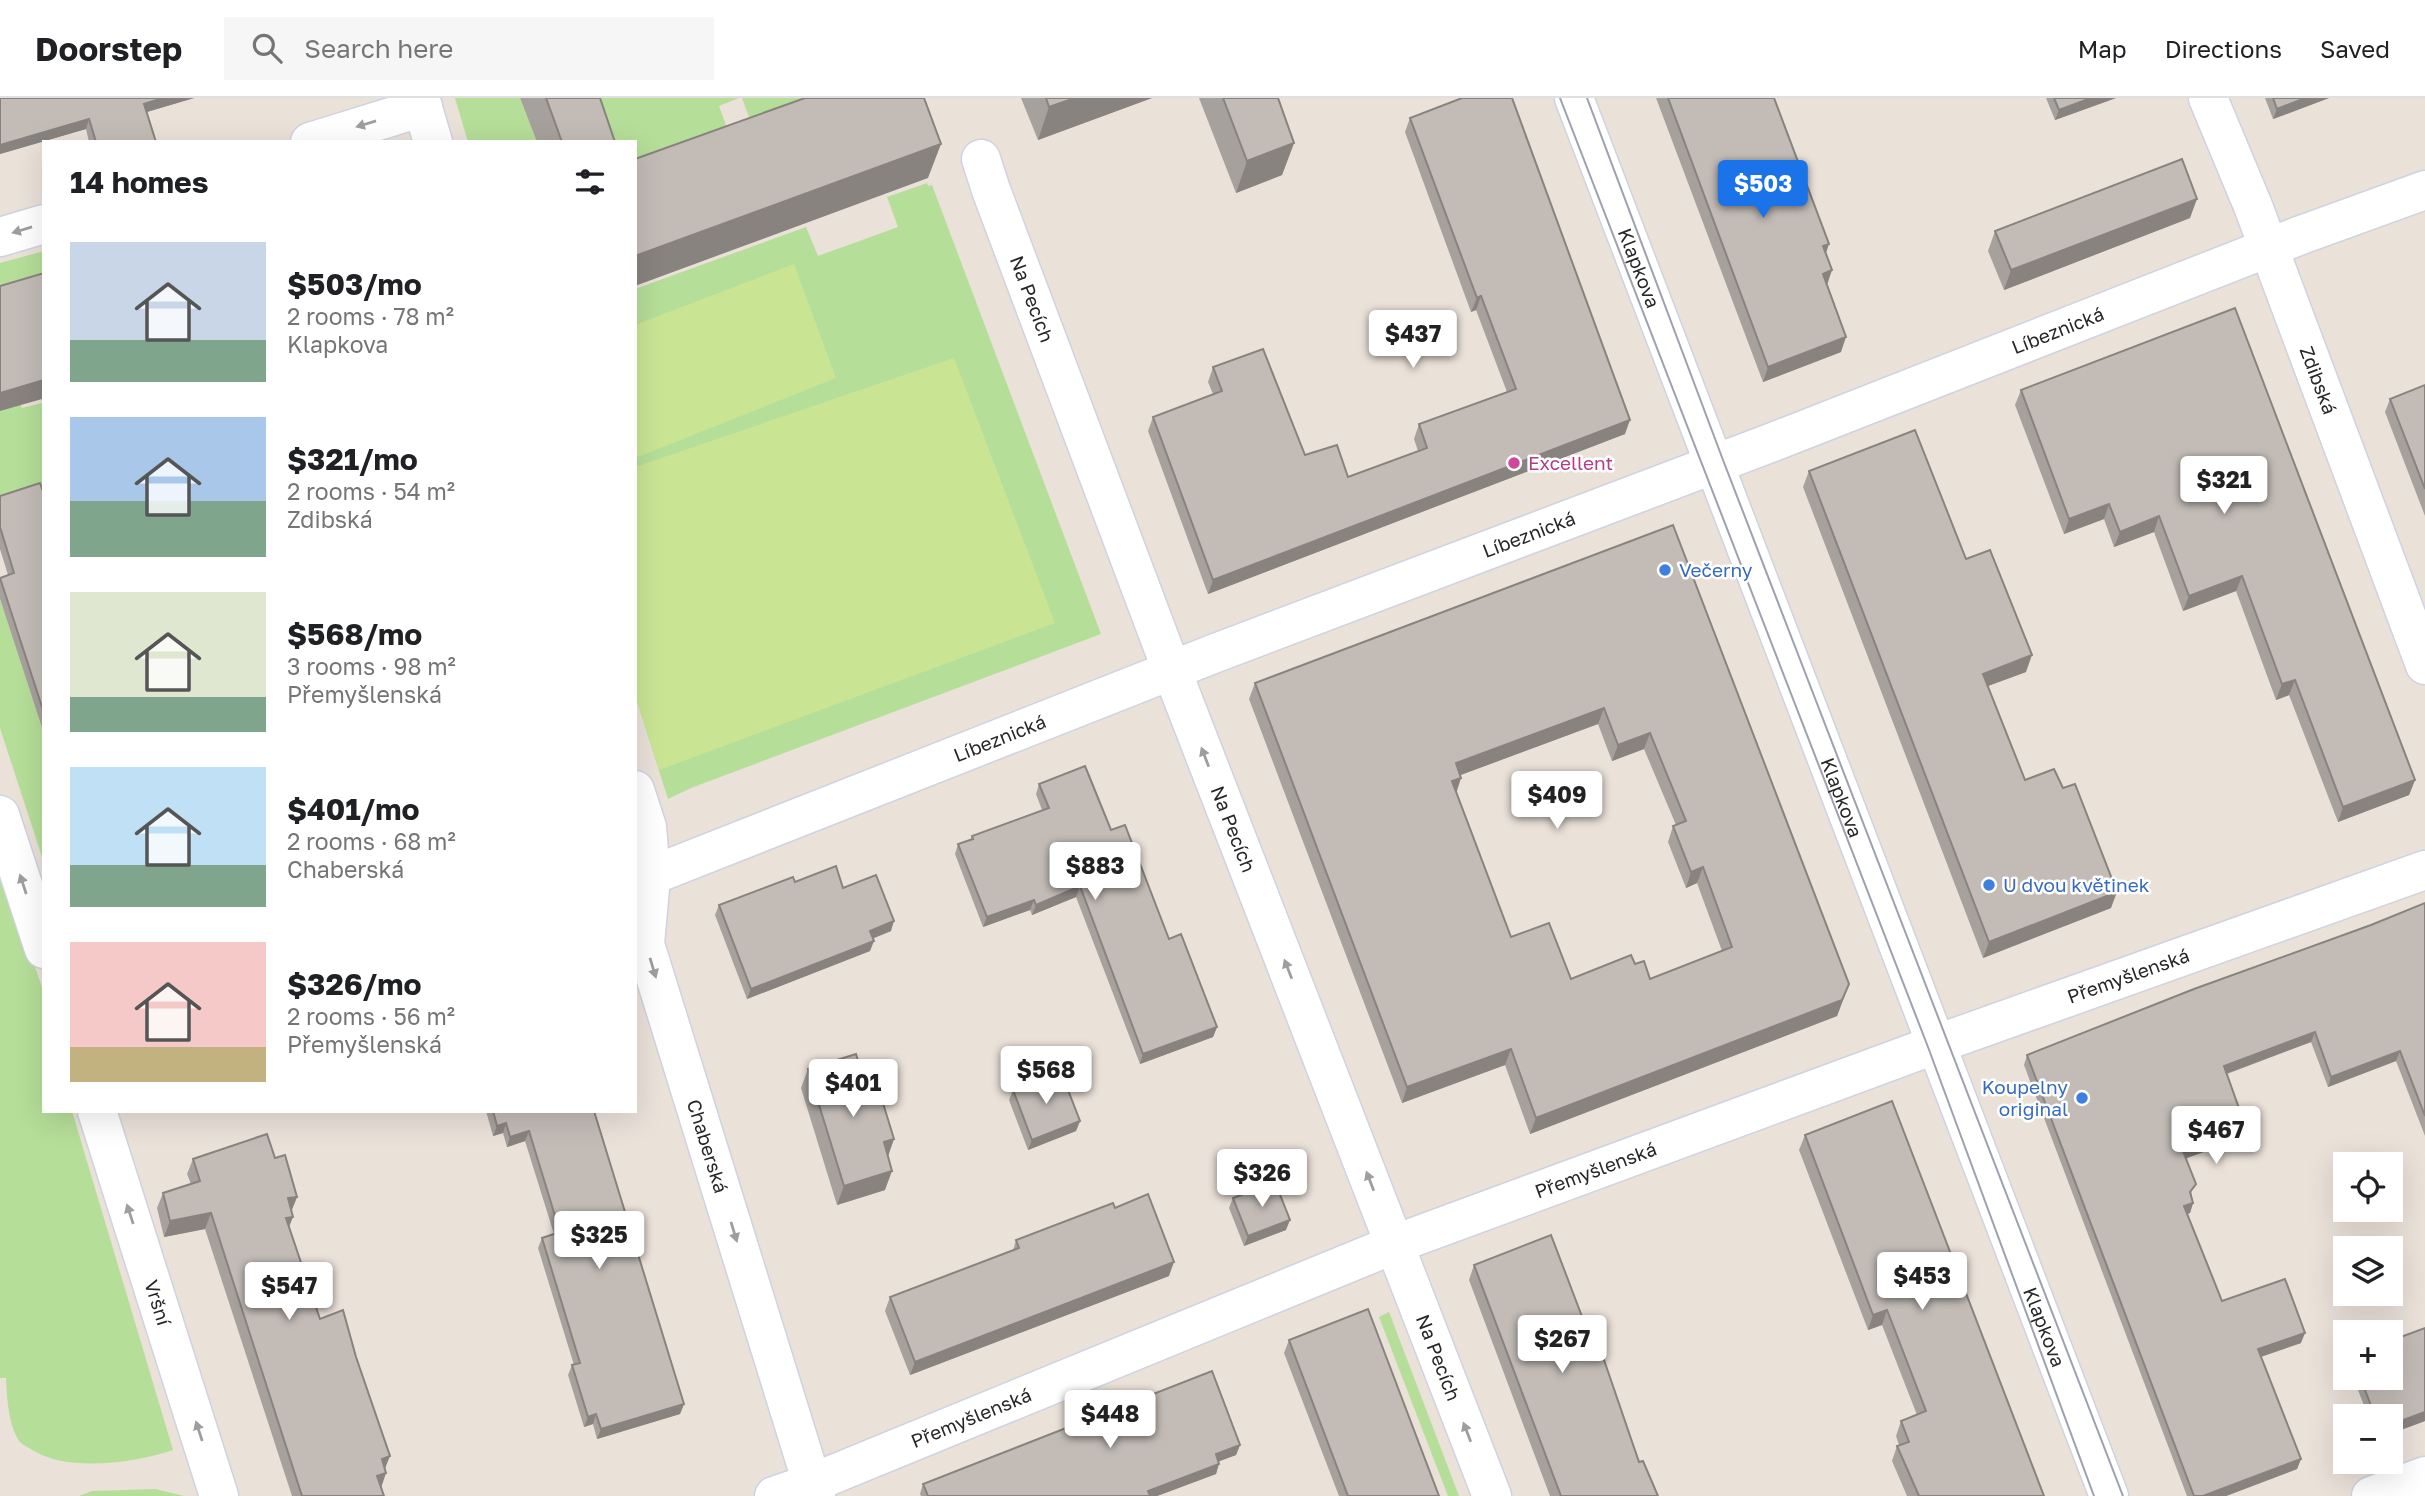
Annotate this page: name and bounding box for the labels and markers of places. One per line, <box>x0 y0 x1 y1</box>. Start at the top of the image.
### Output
pin: $503 <box>1722 160 1804 220</box>
pin: $437 <box>1372 310 1454 370</box>
place label: Excellent <box>1528 451 1613 474</box>
marker: Excellent <box>1506 455 1522 471</box>
pin: $321 <box>2183 456 2265 516</box>
place label: Večerny <box>1679 558 1753 581</box>
marker: Večerny <box>1657 562 1673 578</box>
pin: $409 <box>1516 772 1598 831</box>
pin: $883 <box>1054 842 1136 902</box>
place label: U dvou květinek <box>2003 873 2150 896</box>
marker: U dvou květinek <box>1981 877 1997 893</box>
pin: $568 <box>1005 1046 1087 1106</box>
pin: $401 <box>812 1060 894 1119</box>
place label: Koupelny original <box>1982 1075 2068 1120</box>
marker: Koupelny original <box>2074 1090 2090 1106</box>
pin: $467 <box>2175 1107 2257 1166</box>
pin: $326 <box>1221 1150 1303 1209</box>
pin: $325 <box>558 1212 640 1271</box>
pin: $453 <box>1881 1252 1963 1312</box>
pin: $547 <box>248 1262 330 1322</box>
pin: $267 <box>1521 1316 1603 1375</box>
pin: $448 <box>1069 1390 1151 1450</box>

